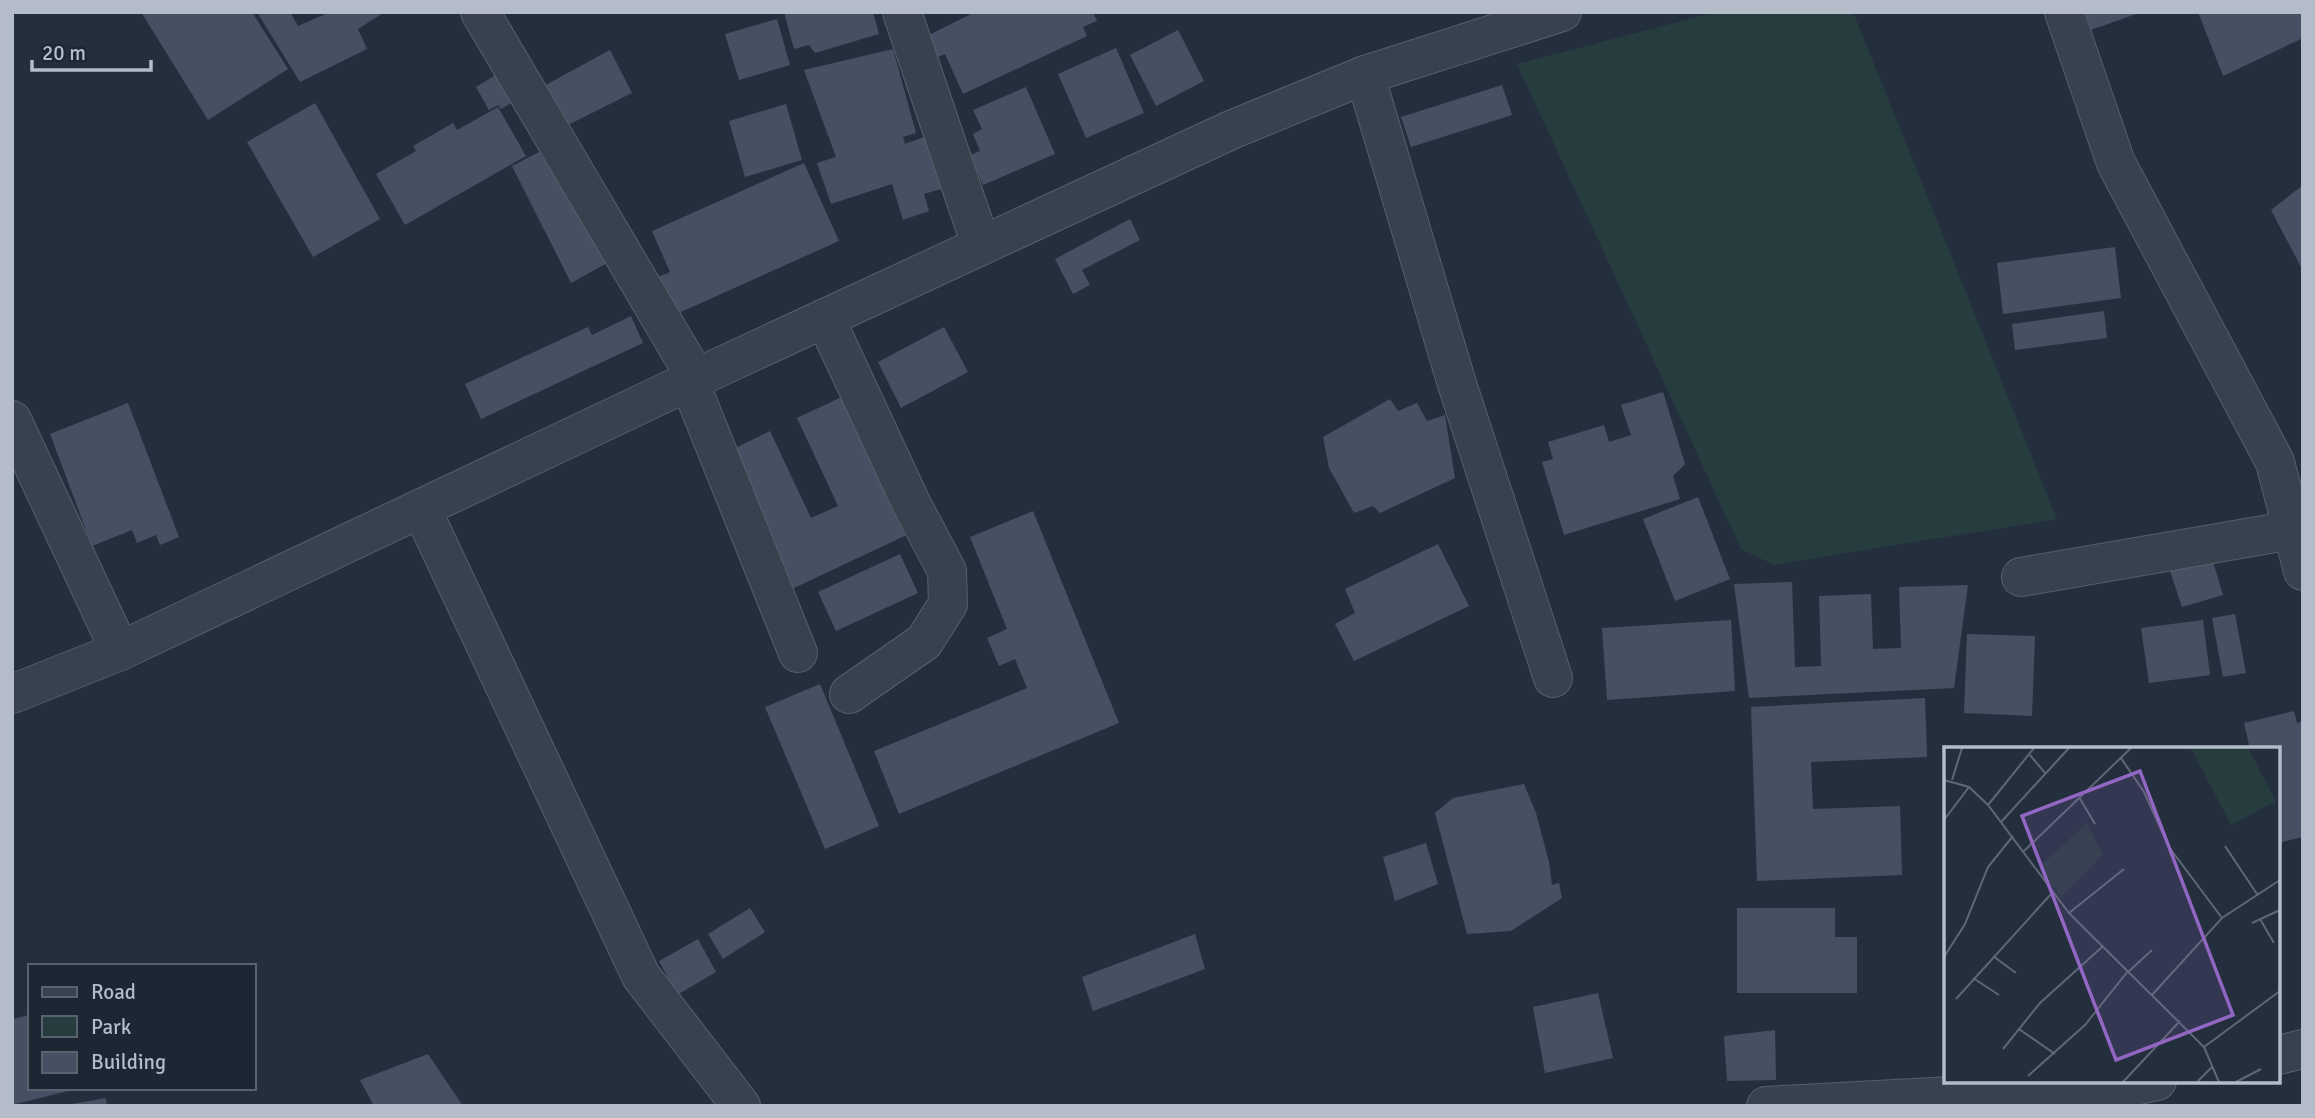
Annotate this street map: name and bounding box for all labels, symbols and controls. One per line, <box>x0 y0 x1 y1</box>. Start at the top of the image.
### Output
scale bar <box>32 28 150 72</box>
text: 20 m <box>42 40 86 66</box>
inset map <box>1944 747 2280 1083</box>
legend <box>28 964 256 1090</box>
text: Road <box>91 979 136 1005</box>
text: Park <box>91 1014 132 1040</box>
text: Building <box>91 1049 166 1075</box>

